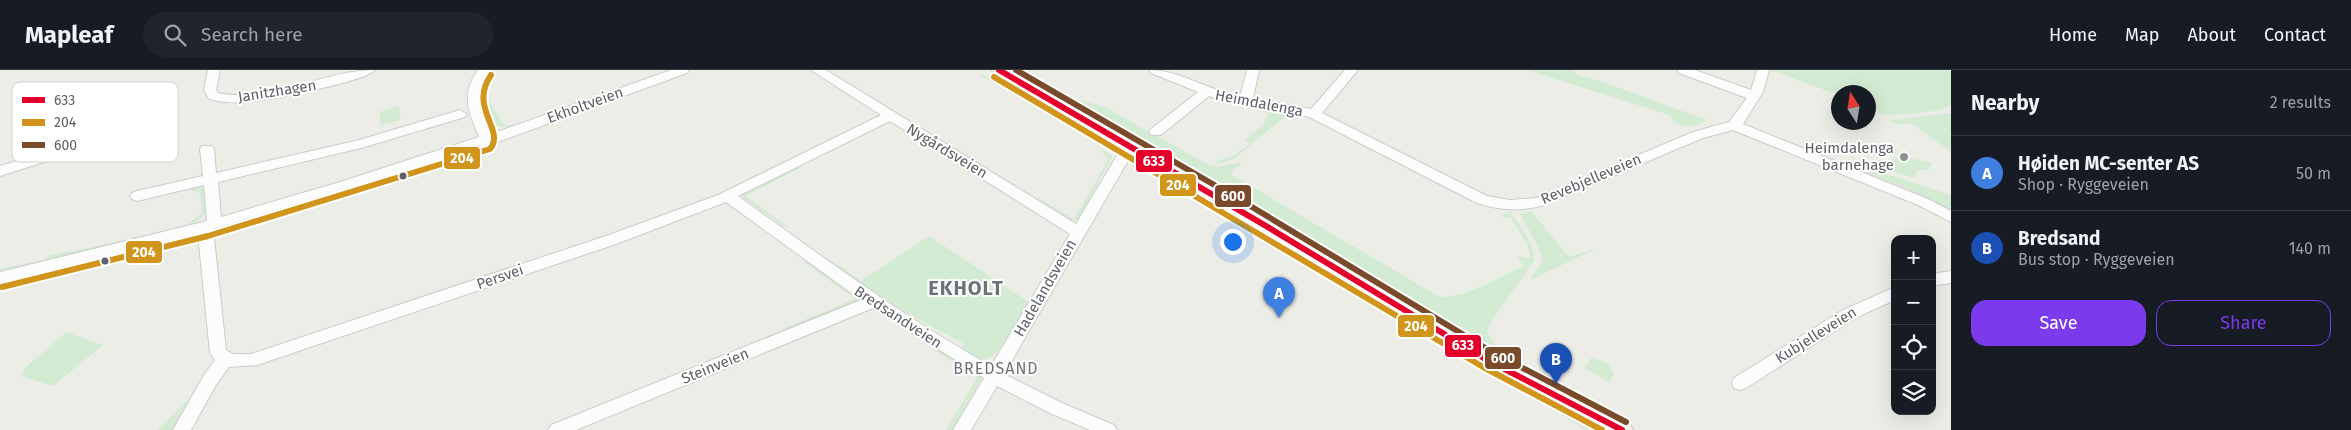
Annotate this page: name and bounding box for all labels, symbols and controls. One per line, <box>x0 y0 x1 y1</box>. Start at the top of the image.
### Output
search box <box>143 12 493 57</box>
text: Mapleaf <box>25 21 113 49</box>
icon: search <box>161 21 189 49</box>
text: Search here <box>201 23 303 46</box>
text: Home <box>2049 24 2097 46</box>
text: Map <box>2125 24 2159 46</box>
text: About <box>2187 24 2236 46</box>
text: Contact <box>2264 24 2326 46</box>
street label: Janitzhagen <box>237 76 317 106</box>
legend <box>12 82 178 162</box>
street label: Ekholtveien <box>544 83 626 127</box>
north arrow <box>1831 85 1876 130</box>
street label: Heimdalenga <box>1213 86 1305 120</box>
text: Nearby <box>1971 90 2039 116</box>
text: 633 <box>54 92 75 109</box>
text: 2 results <box>2270 93 2331 112</box>
text: 204 <box>54 114 77 131</box>
street label: Nygårdsveien <box>903 120 991 182</box>
text: 600 <box>54 137 77 154</box>
place label: Heimdalenga barnehage <box>1805 139 1894 174</box>
line badge: 204 <box>443 146 481 170</box>
line badge: 633 <box>1135 149 1173 173</box>
text: 204 <box>450 150 474 167</box>
street label: Revebjelleveien <box>1538 150 1644 208</box>
marker: Heimdalenga barnehage <box>1898 151 1910 163</box>
text: Høiden MC-senter AS <box>2018 152 2199 175</box>
text: 633 <box>1143 153 1165 170</box>
text: A <box>1982 164 1992 183</box>
text: 50 m <box>2296 164 2331 183</box>
unlabelled marker <box>398 171 408 181</box>
line badge: 204 <box>1159 173 1197 197</box>
text: Shop · Ryggeveien <box>2018 175 2149 194</box>
text: 204 <box>1166 177 1190 194</box>
line badge: 600 <box>1214 184 1252 208</box>
text: 600 <box>1221 188 1245 205</box>
text: Bredsand <box>2018 227 2100 250</box>
your location <box>1220 229 1246 255</box>
map controls <box>1891 235 1936 415</box>
button: + <box>1891 235 1936 280</box>
street label: Hadelandsveien <box>1010 236 1080 340</box>
text: B <box>1982 239 1992 258</box>
text: 140 m <box>2289 239 2331 258</box>
line badge: 204 <box>125 240 163 264</box>
text: 204 <box>132 244 156 261</box>
text: Bus stop · Ryggeveien <box>2018 250 2175 269</box>
unlabelled marker <box>100 256 110 266</box>
street label: Persvei <box>474 261 526 293</box>
district label: EKHOLT <box>928 276 1004 300</box>
pin: A <box>1263 277 1295 318</box>
button: − <box>1891 280 1936 325</box>
street label: Bredsandveien <box>851 282 945 352</box>
button: Save <box>1971 300 2146 346</box>
button: Share <box>2156 300 2331 346</box>
street label: Kubjelleveien <box>1772 303 1860 367</box>
line badge: 204 <box>1397 314 1435 338</box>
text: 204 <box>1404 318 1428 335</box>
button: locate <box>1891 325 1936 370</box>
line badge: 633 <box>1444 334 1482 358</box>
text: 633 <box>1452 337 1474 354</box>
pin: B <box>1540 343 1572 384</box>
street label: Steinveien <box>679 344 751 388</box>
line badge: 600 <box>1484 346 1522 370</box>
text: 600 <box>1491 350 1515 367</box>
district label: BREDSAND <box>953 359 1039 378</box>
button: layers <box>1891 370 1936 415</box>

